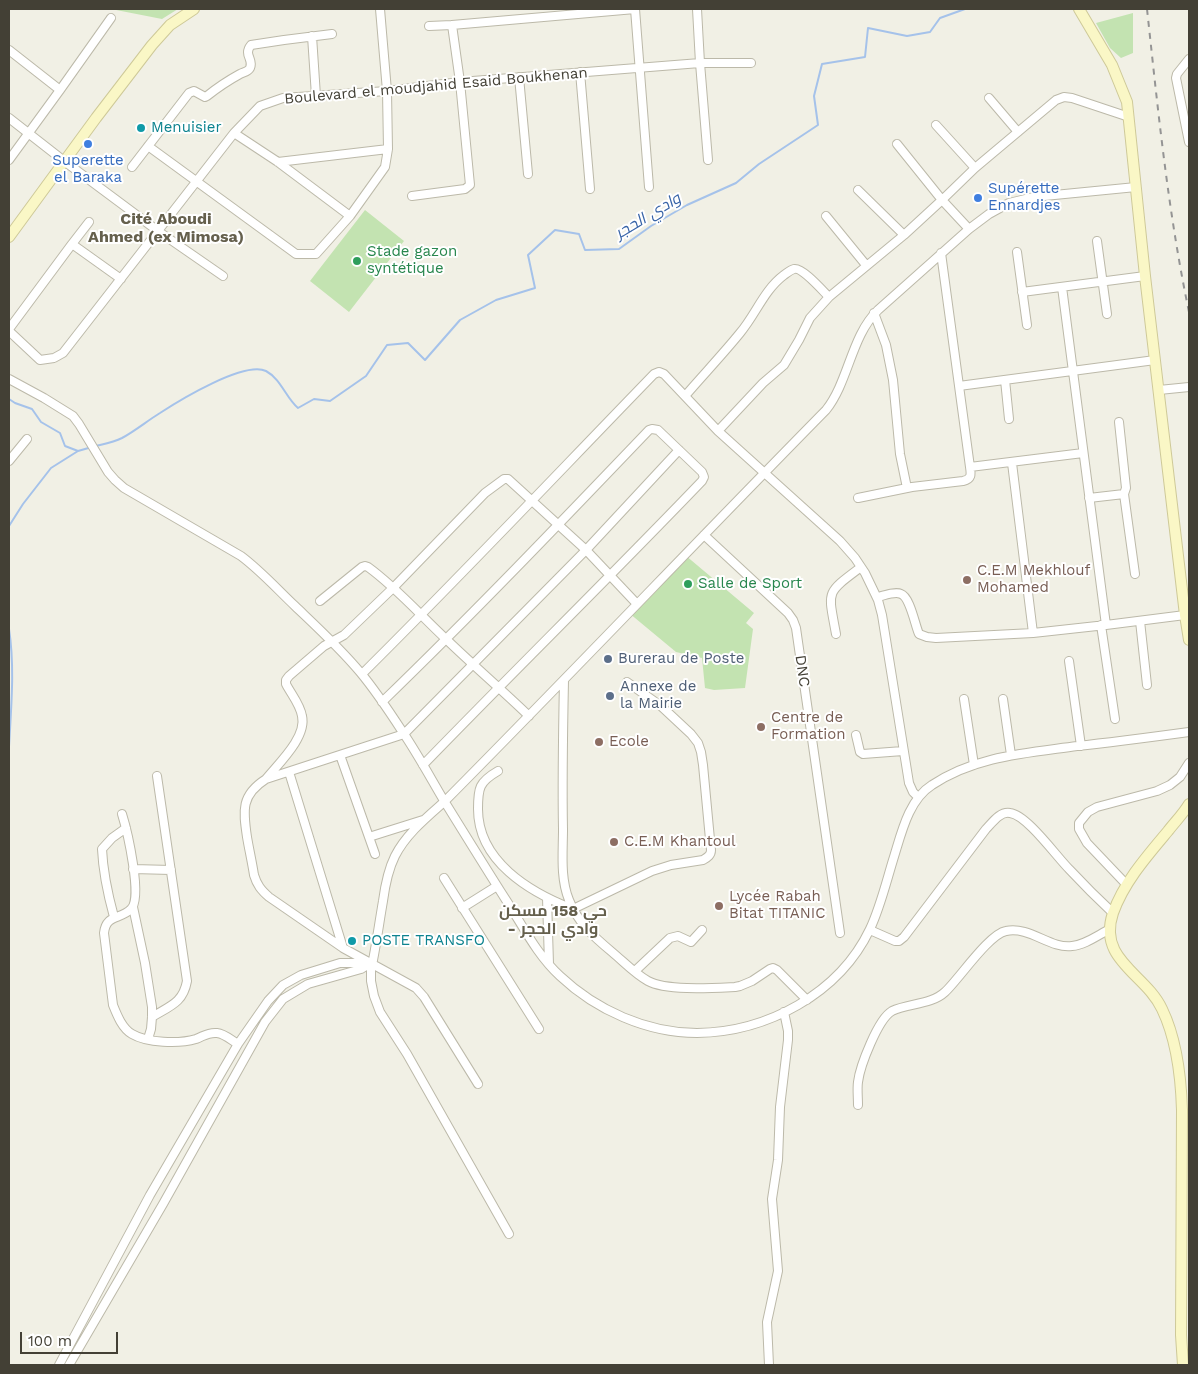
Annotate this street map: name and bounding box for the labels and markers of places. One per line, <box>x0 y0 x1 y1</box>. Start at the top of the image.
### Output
place label: Menuisier <box>151 119 222 137</box>
marker: Menuisier <box>135 122 147 134</box>
marker: Superette el Baraka <box>82 138 94 150</box>
place label: Superette el Baraka <box>52 152 124 187</box>
place label: Supérette Ennardjes <box>988 180 1060 215</box>
marker: Supérette Ennardjes <box>972 192 984 204</box>
place label: Stade gazon syntétique <box>367 243 457 278</box>
marker: Stade gazon syntétique <box>351 255 363 267</box>
place label: C.E.M Mekhlouf Mohamed <box>977 562 1091 597</box>
marker: C.E.M Mekhlouf Mohamed <box>961 574 973 586</box>
place label: Salle de Sport <box>698 575 802 593</box>
marker: Salle de Sport <box>682 578 694 590</box>
place label: Burerau de Poste <box>618 650 744 668</box>
marker: Burerau de Poste <box>602 653 614 665</box>
place label: Annexe de la Mairie <box>620 678 696 713</box>
marker: Annexe de la Mairie <box>604 690 616 702</box>
place label: Centre de Formation <box>771 709 845 744</box>
marker: Centre de Formation <box>755 721 767 733</box>
place label: Ecole <box>609 733 649 751</box>
marker: Ecole <box>593 736 605 748</box>
place label: C.E.M Khantoul <box>624 833 736 851</box>
marker: C.E.M Khantoul <box>608 836 620 848</box>
place label: Lycée Rabah Bitat TITANIC <box>729 888 826 923</box>
marker: Lycée Rabah Bitat TITANIC <box>713 900 725 912</box>
place label: POSTE TRANSFO <box>362 932 485 950</box>
marker: POSTE TRANSFO <box>346 935 358 947</box>

